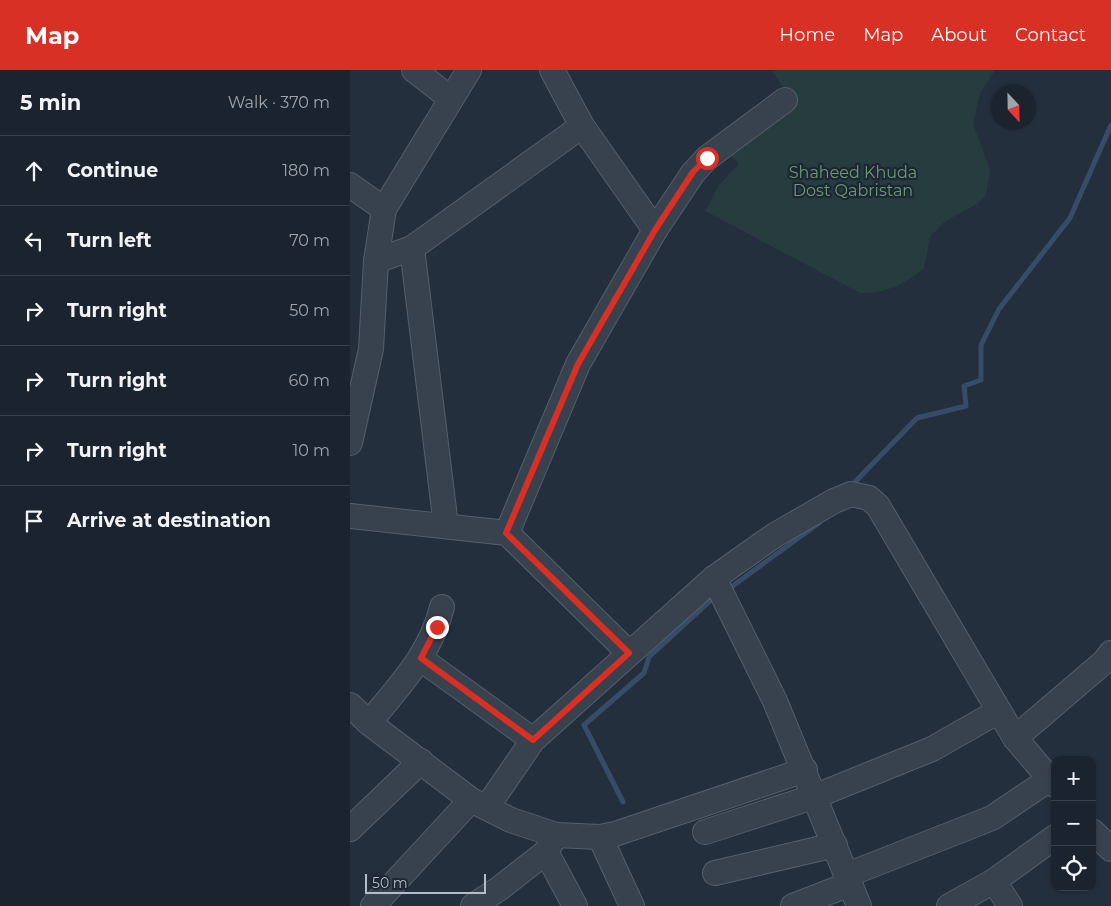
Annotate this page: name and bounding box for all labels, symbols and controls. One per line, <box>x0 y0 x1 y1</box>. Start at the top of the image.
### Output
text: Map <box>25 21 79 50</box>
text: Home <box>779 24 835 46</box>
text: Map <box>863 24 903 46</box>
text: About <box>931 24 987 46</box>
text: Contact <box>1015 24 1086 46</box>
north arrow <box>991 85 1036 130</box>
text: 5 min <box>20 90 81 115</box>
text: Walk · 370 m <box>228 93 330 112</box>
route start <box>696 147 719 170</box>
icon: ahead <box>20 157 48 185</box>
text: Continue <box>67 159 158 182</box>
text: 180 m <box>282 161 330 180</box>
park label: Shaheed Khuda Dost Qabristan <box>789 163 917 200</box>
icon: left <box>20 227 48 255</box>
text: Turn left <box>67 229 152 252</box>
text: 70 m <box>289 231 330 250</box>
icon: right <box>20 297 48 325</box>
text: Turn right <box>67 299 167 322</box>
text: 50 m <box>289 301 330 320</box>
icon: right <box>20 367 48 395</box>
text: Turn right <box>67 369 167 392</box>
text: 60 m <box>288 371 330 390</box>
icon: right <box>20 437 48 465</box>
text: Turn right <box>67 439 167 462</box>
text: 10 m <box>292 441 330 460</box>
icon: arrive <box>20 507 48 535</box>
text: Arrive at destination <box>67 509 271 532</box>
route end <box>426 616 449 639</box>
map controls <box>1051 756 1096 891</box>
button: + <box>1051 756 1096 801</box>
button: − <box>1051 801 1096 846</box>
button: locate <box>1051 846 1096 891</box>
scale bar <box>365 871 486 894</box>
text: 50 m <box>372 874 408 892</box>

